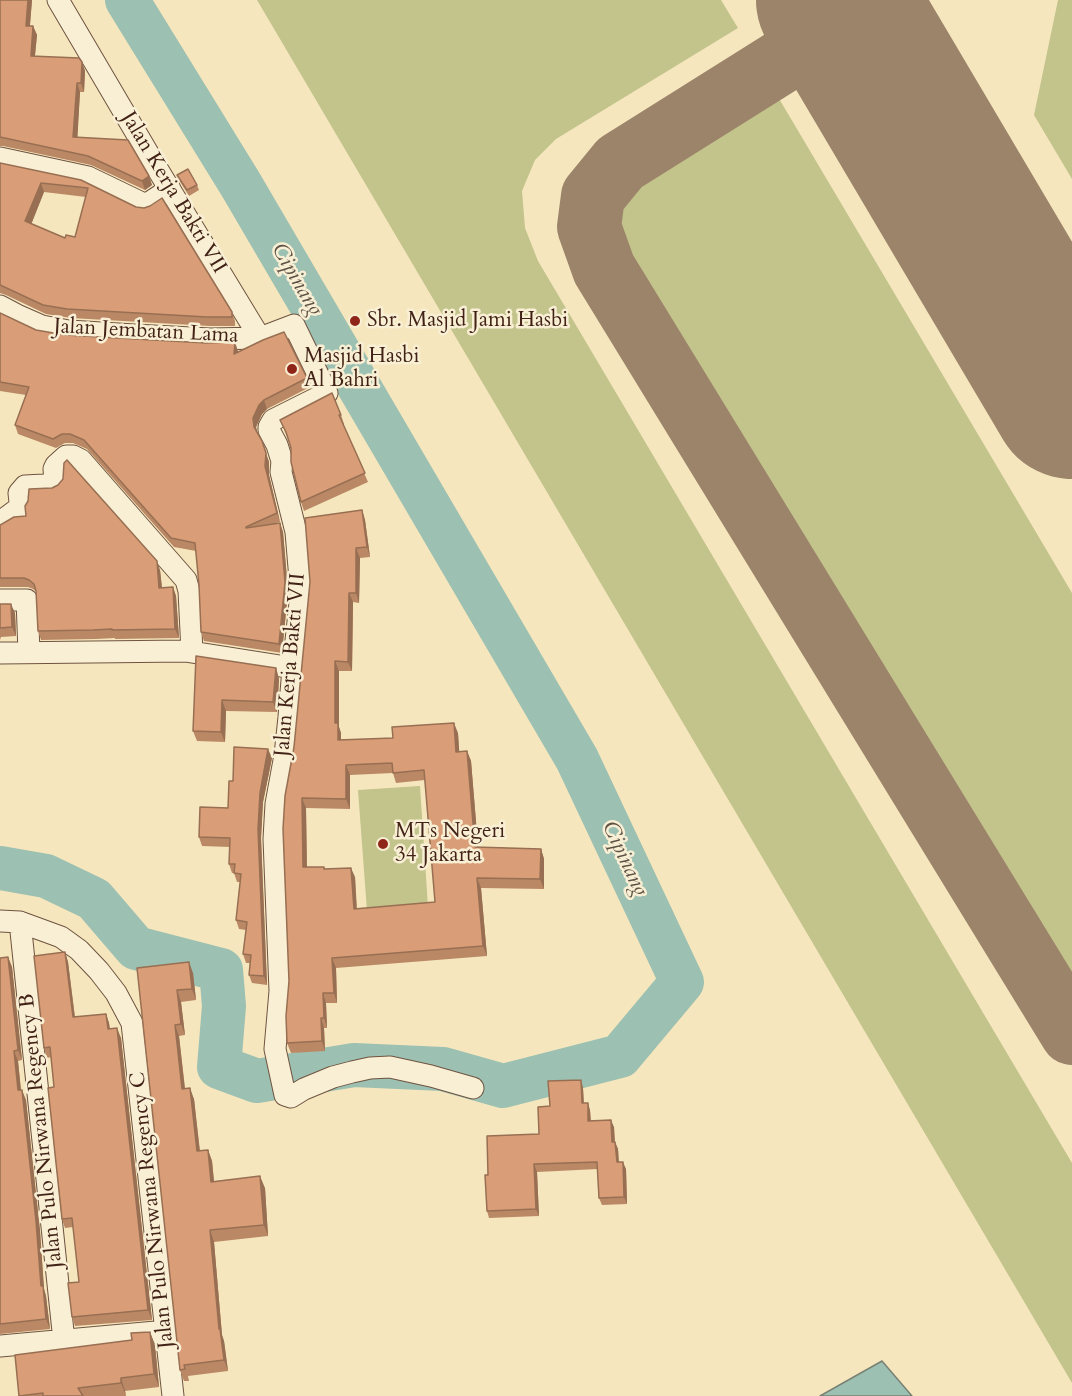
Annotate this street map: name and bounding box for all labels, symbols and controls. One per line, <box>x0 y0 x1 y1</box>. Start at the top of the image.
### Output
street label: Jalan Kerja Bakti VII <box>115 108 231 278</box>
water label: Cipinang <box>265 239 327 321</box>
place label: Sbr. Masjid Jami Hasbi <box>367 308 568 334</box>
marker: Sbr. Masjid Jami Hasbi <box>348 314 362 328</box>
street label: Jalan Jembatan Lama <box>53 315 239 349</box>
place label: Masjid Hasbi Al Bahri <box>304 344 419 394</box>
marker: Masjid Hasbi Al Bahri <box>285 362 299 376</box>
street label: Jalan Kerja Bakti VII <box>270 572 312 758</box>
water label: Cipinang <box>595 817 653 901</box>
place label: MTs Negeri 34 Jakarta <box>395 819 505 869</box>
marker: MTs Negeri 34 Jakarta <box>376 837 390 851</box>
street label: Jalan Pulo Nirwana Regency B <box>15 992 69 1270</box>
street label: Jalan Pulo Nirwana Regency C <box>126 1070 180 1350</box>

